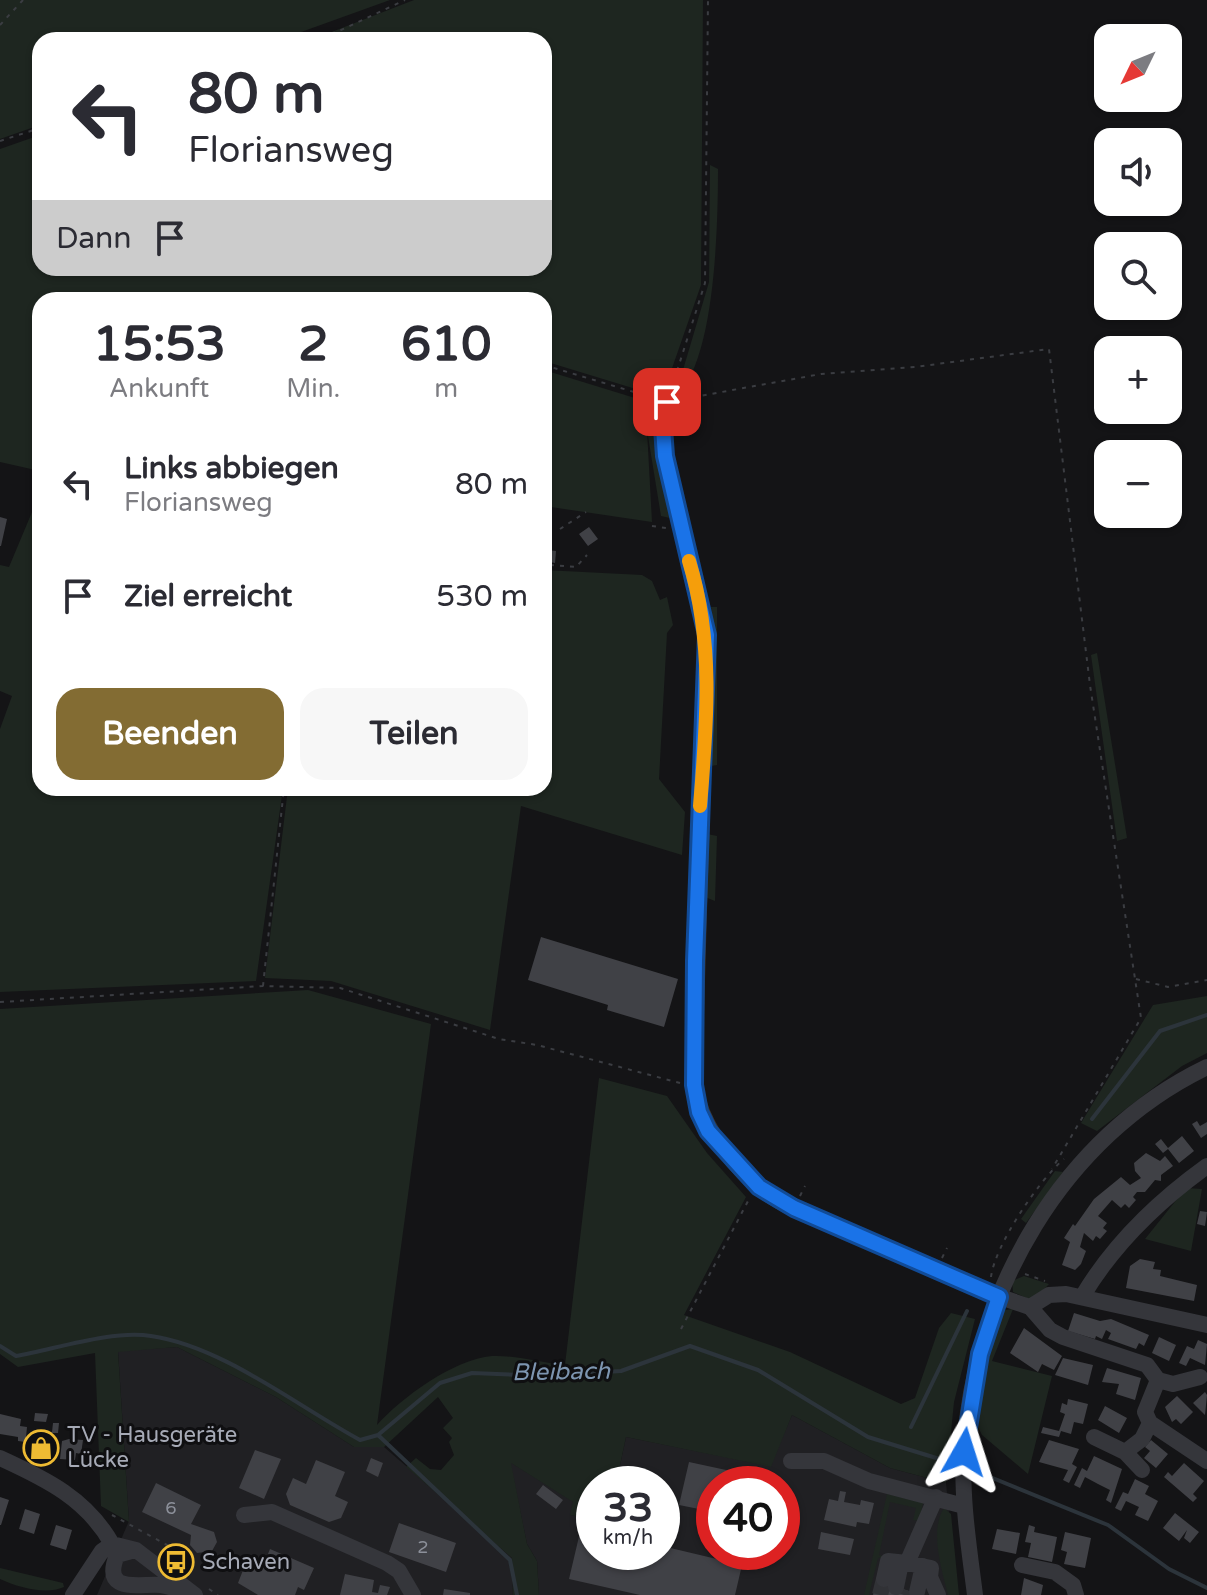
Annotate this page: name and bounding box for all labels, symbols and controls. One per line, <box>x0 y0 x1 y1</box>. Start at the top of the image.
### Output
north arrow <box>1094 24 1182 112</box>
map controls <box>1094 24 1182 528</box>
text: 80 m <box>188 61 324 128</box>
icon: left <box>56 64 160 168</box>
button: sound <box>1094 128 1182 216</box>
text: Floriansweg <box>188 129 394 172</box>
icon: arrive <box>148 216 192 260</box>
text: Dann <box>56 220 132 257</box>
button: search <box>1094 232 1182 320</box>
text: 15:53 <box>93 316 226 374</box>
text: 2 <box>298 316 328 374</box>
text: 610 <box>401 316 491 374</box>
button: + <box>1094 336 1182 424</box>
pin <box>633 368 701 436</box>
text: Ankunft <box>109 373 209 404</box>
text: Min. <box>286 373 340 404</box>
text: m <box>434 373 458 404</box>
icon: arrive <box>645 380 689 424</box>
button: − <box>1094 440 1182 528</box>
text: Links abbiegen <box>124 450 339 487</box>
icon: left <box>56 462 100 506</box>
text: 80 m <box>455 466 528 503</box>
text: Floriansweg <box>124 487 273 518</box>
icon: arrive <box>56 574 100 618</box>
text: Ziel erreicht <box>124 578 292 615</box>
text: 530 m <box>436 578 528 615</box>
button: Beenden <box>56 688 284 780</box>
button: Teilen <box>300 688 528 780</box>
water label: Bleibach <box>512 1357 612 1387</box>
position arrow <box>922 1410 1006 1494</box>
place label: TV - Hausgeräte Lücke <box>67 1422 237 1473</box>
shop icon: TV - Hausgeräte Lücke <box>22 1429 60 1467</box>
speed limit sign: 40 <box>696 1466 800 1570</box>
text: 33 <box>603 1484 653 1532</box>
house number: 6 <box>165 1497 177 1519</box>
text: km/h <box>603 1526 653 1550</box>
house number: 2 <box>417 1536 429 1558</box>
bus stop icon: Schaven <box>157 1543 195 1581</box>
place label: Schaven <box>202 1549 290 1575</box>

